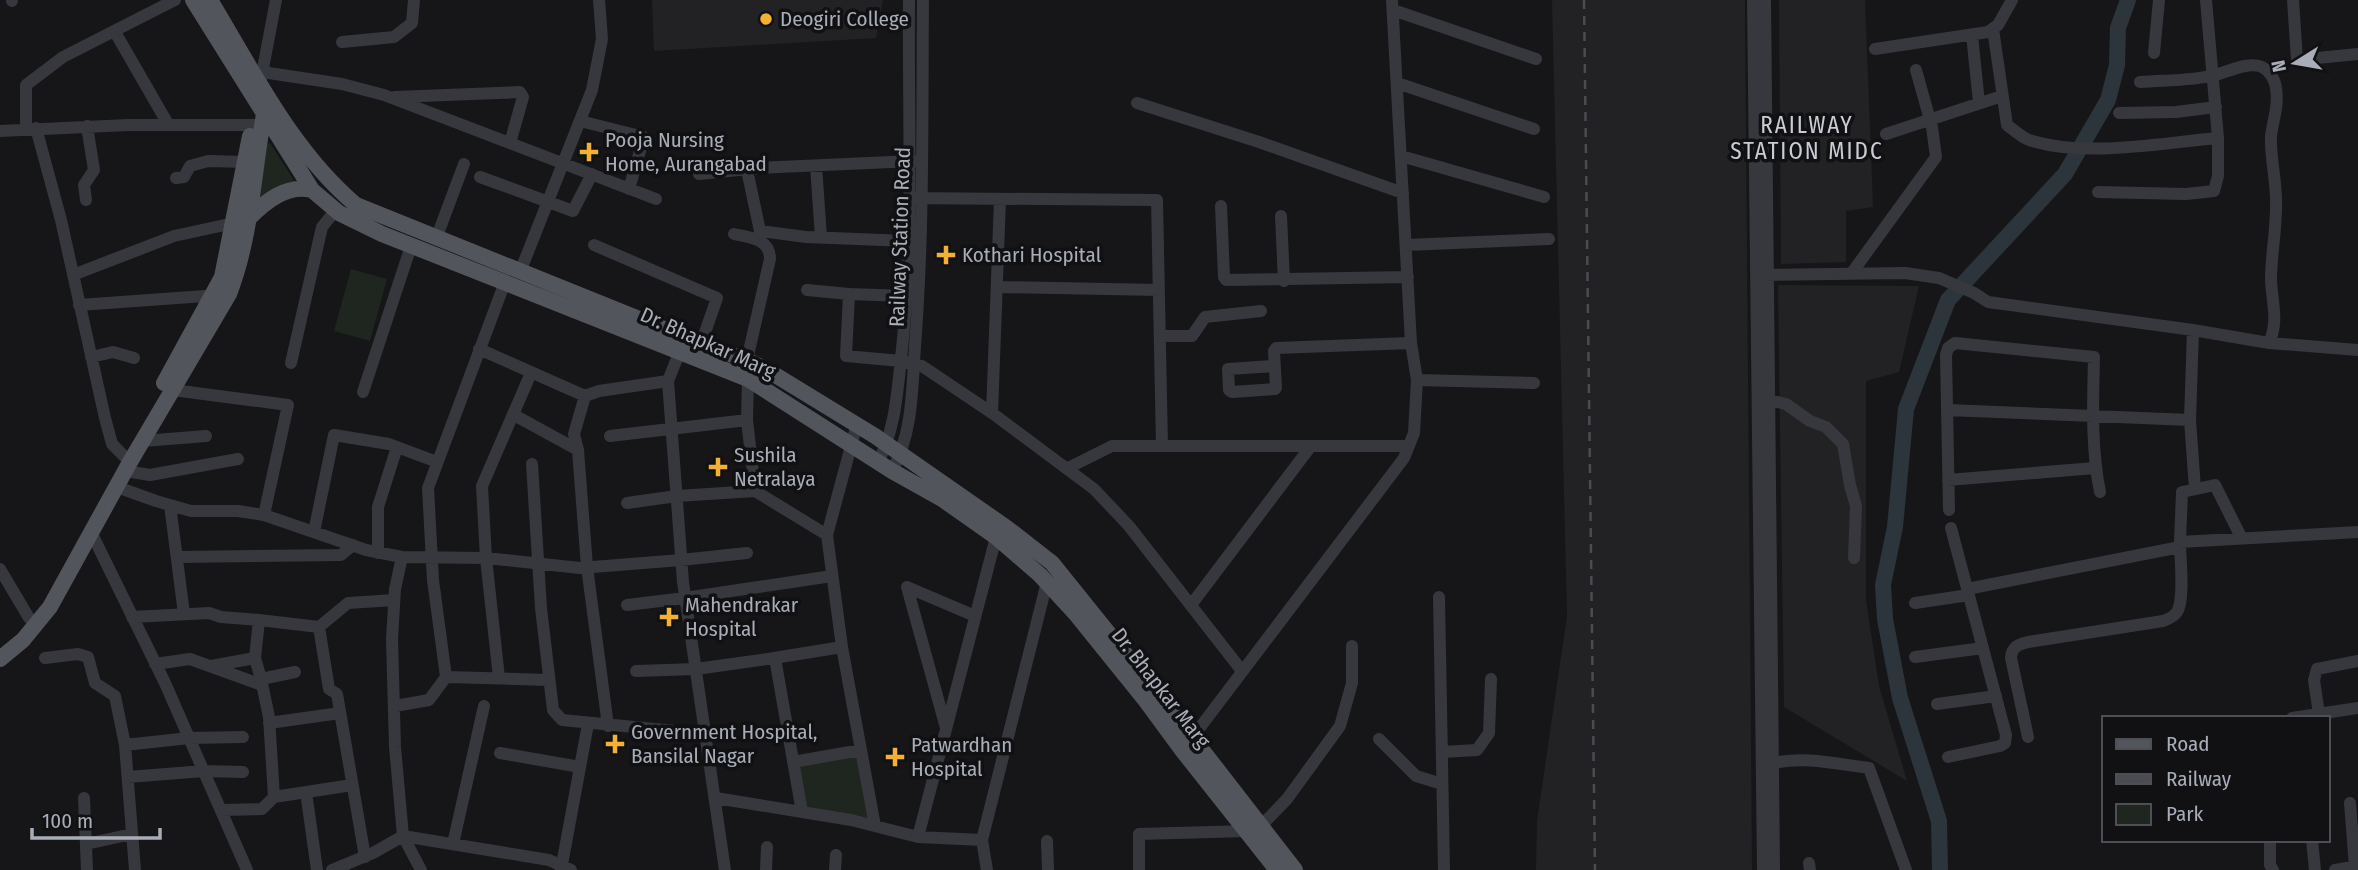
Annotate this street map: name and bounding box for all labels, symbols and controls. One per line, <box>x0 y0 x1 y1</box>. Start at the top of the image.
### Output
place label: Deogiri College <box>780 6 909 32</box>
marker: Deogiri College <box>758 11 774 27</box>
north arrow <box>2260 28 2330 98</box>
text: N <box>2266 58 2291 74</box>
district label: RAILWAY STATION MIDC <box>1730 111 1884 165</box>
place label: Pooja Nursing Home, Aurangabad <box>605 127 767 177</box>
marker: Pooja Nursing Home, Aurangabad <box>579 142 599 162</box>
street label: Railway Station Road <box>884 146 916 328</box>
place label: Kothari Hospital <box>962 242 1102 268</box>
marker: Kothari Hospital <box>936 245 956 265</box>
street label: Dr. Bhapkar Marg <box>636 302 780 384</box>
place label: Sushila Netralaya <box>734 442 816 492</box>
marker: Sushila Netralaya <box>708 457 728 477</box>
place label: Mahendrakar Hospital <box>685 592 799 642</box>
marker: Mahendrakar Hospital <box>659 607 679 627</box>
street label: Dr. Bhapkar Marg <box>1106 623 1216 753</box>
legend <box>2102 716 2330 842</box>
place label: Government Hospital, Bansilal Nagar <box>631 719 817 769</box>
text: Road <box>2166 731 2210 757</box>
place label: Patwardhan Hospital <box>911 732 1012 782</box>
marker: Government Hospital, Bansilal Nagar <box>605 734 625 754</box>
marker: Patwardhan Hospital <box>885 747 905 767</box>
text: Railway <box>2166 766 2232 792</box>
scale bar <box>32 796 159 840</box>
text: Park <box>2166 801 2204 827</box>
text: 100 m <box>42 808 93 834</box>

